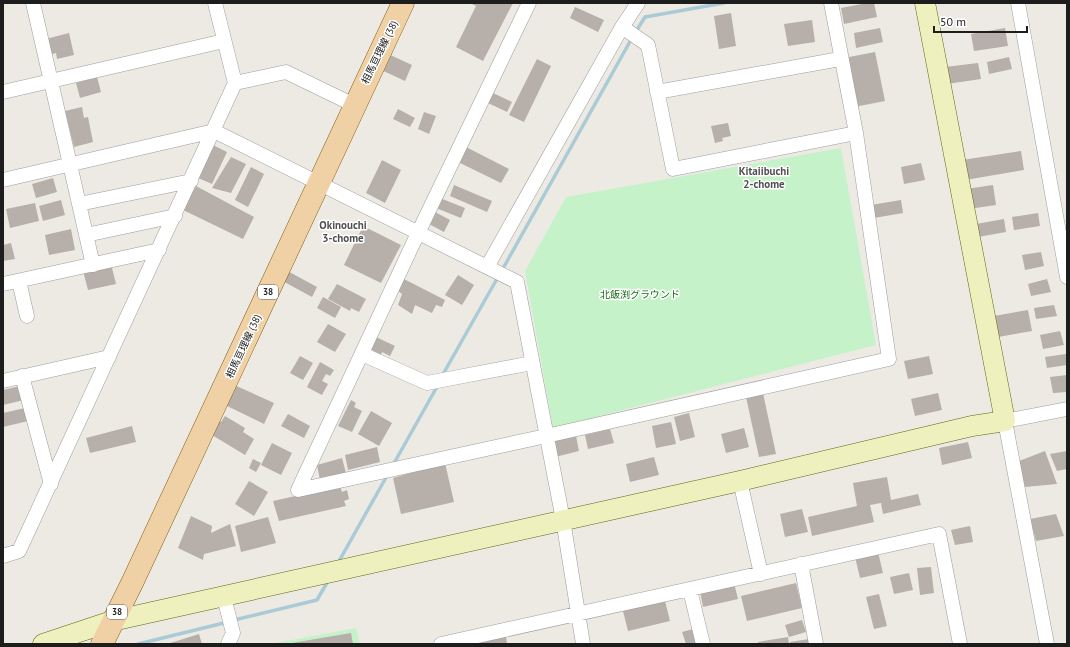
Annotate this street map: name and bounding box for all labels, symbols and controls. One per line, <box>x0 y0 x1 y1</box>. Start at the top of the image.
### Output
scale bar <box>934 8 1027 34</box>
text: 50 m <box>940 14 966 29</box>
street label: 相馬亘理線 (38) <box>358 18 401 86</box>
district label: Kitaiibuchi 2-chome <box>739 164 789 191</box>
district label: Okinouchi 3-chome <box>319 218 367 245</box>
road number: 38 <box>258 285 278 299</box>
park label: 北飯渕グラウンド <box>600 288 680 301</box>
street label: 相馬亘理線 (38) <box>223 312 264 380</box>
road number: 38 <box>107 605 127 619</box>

